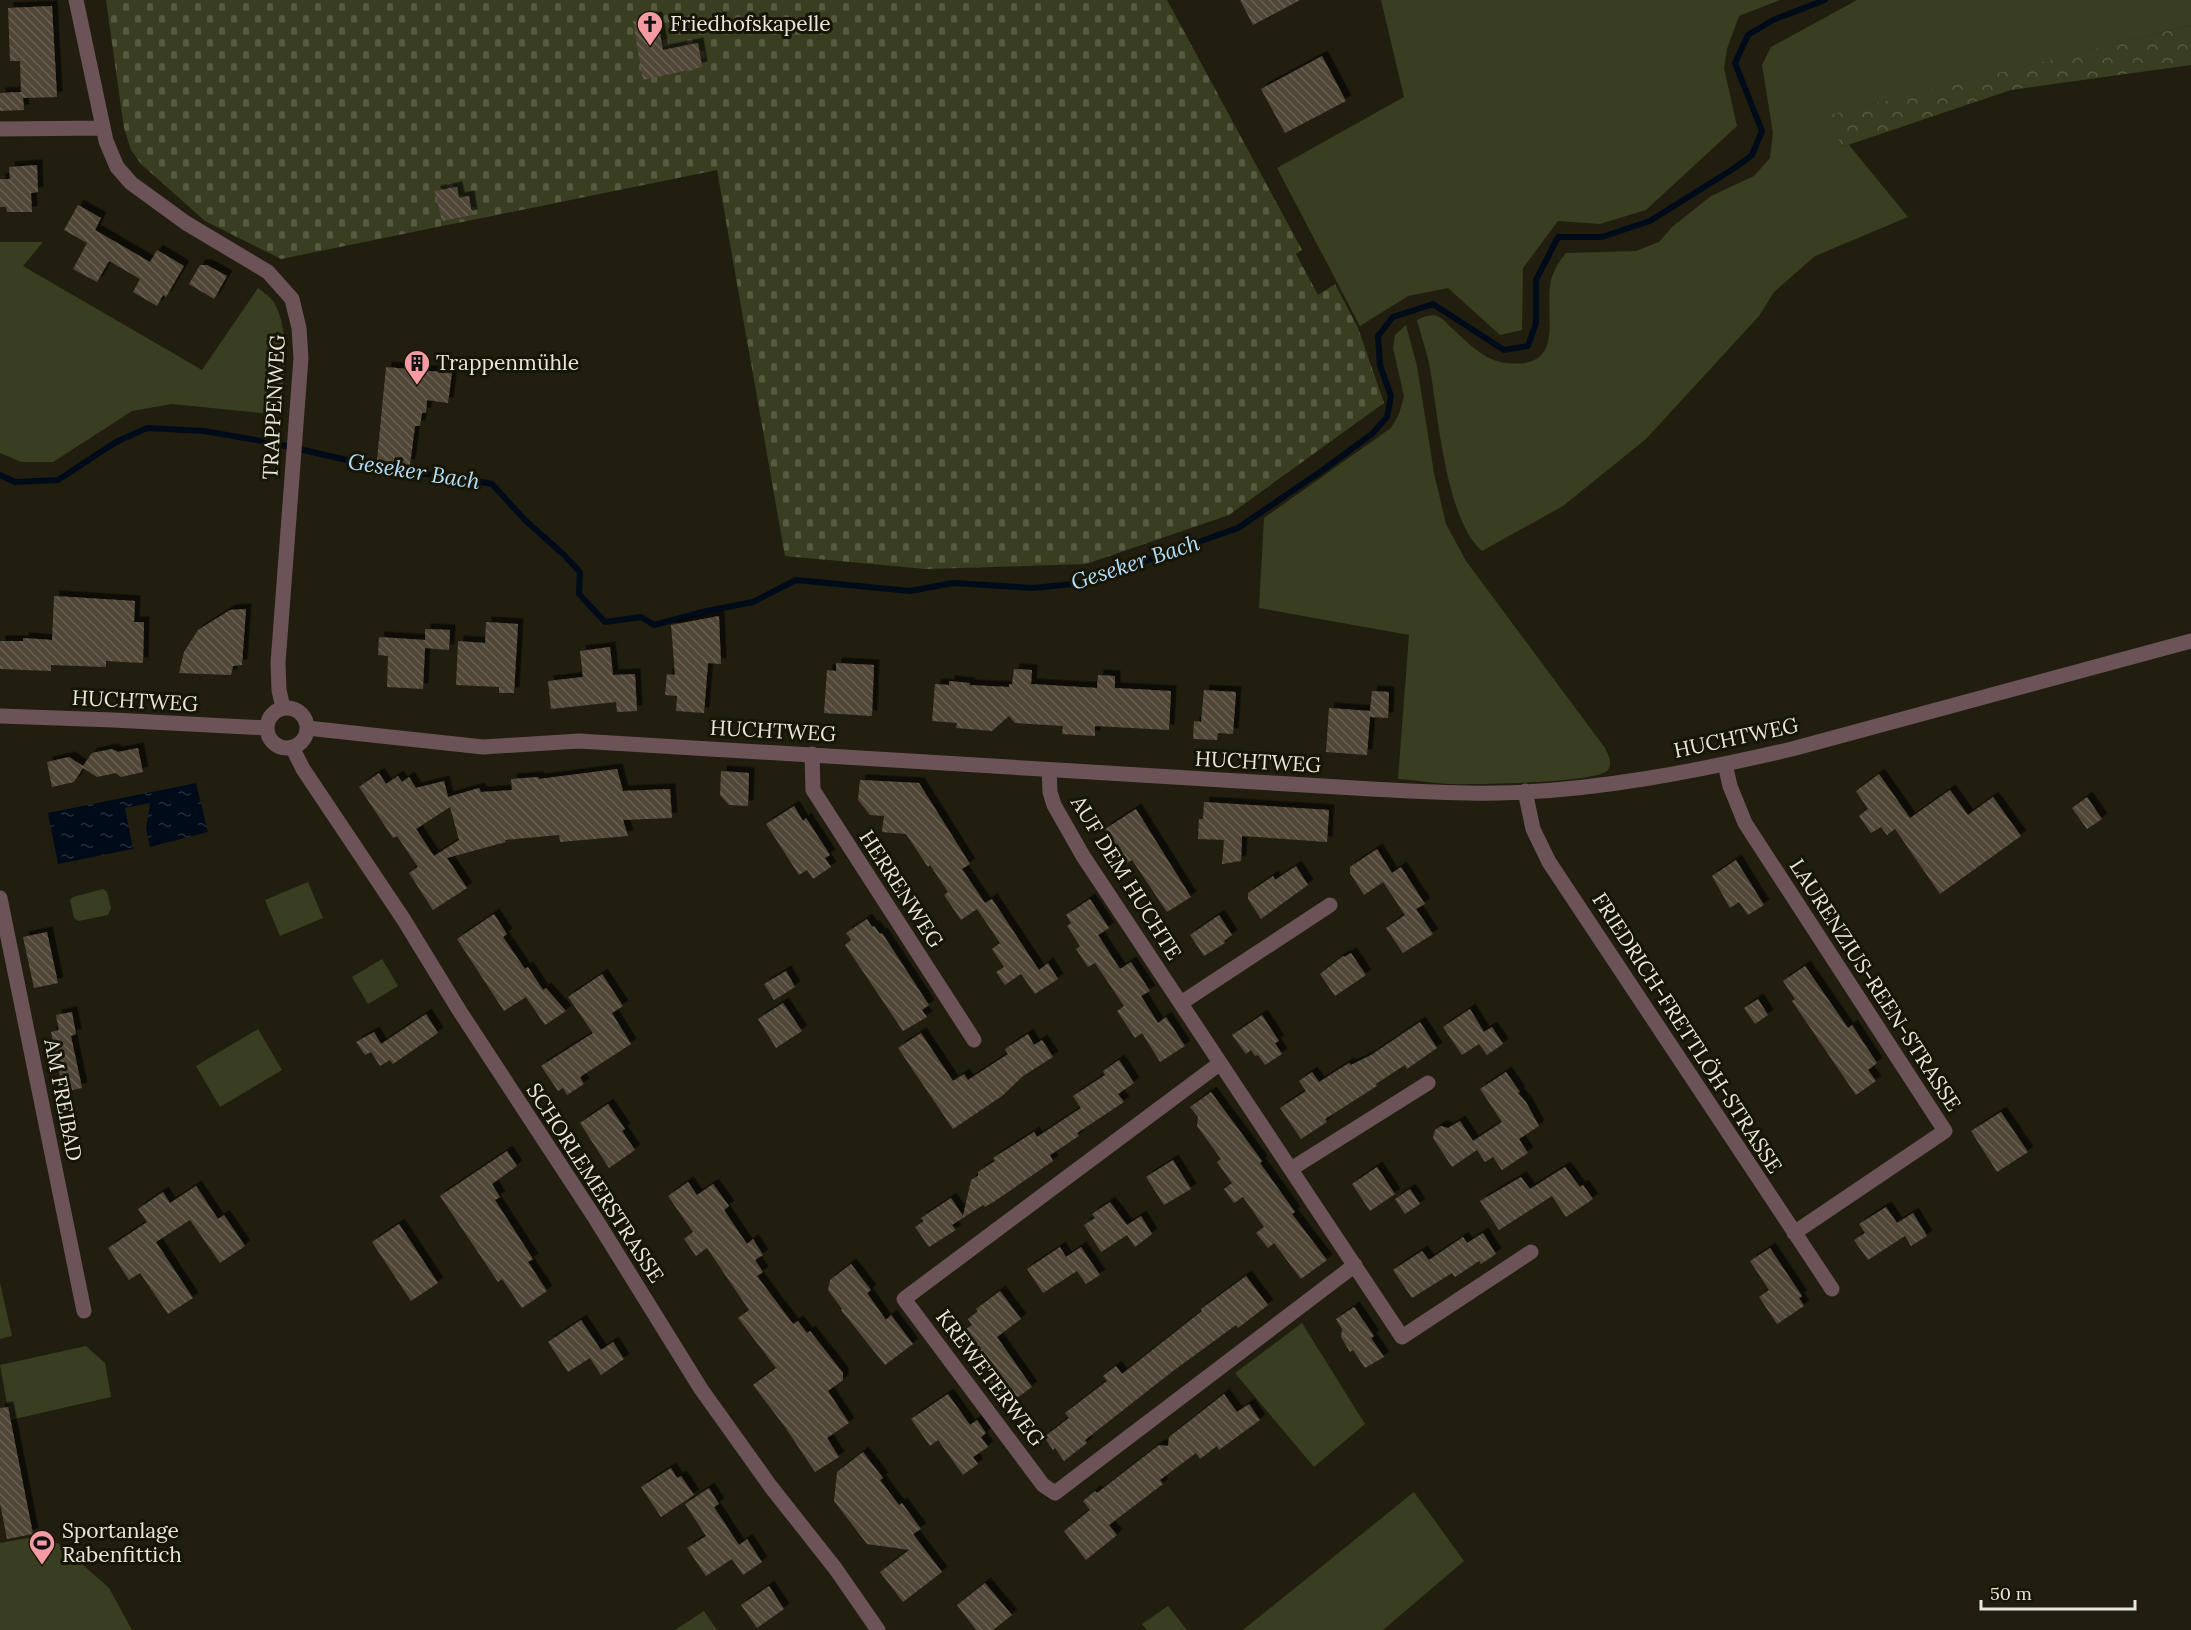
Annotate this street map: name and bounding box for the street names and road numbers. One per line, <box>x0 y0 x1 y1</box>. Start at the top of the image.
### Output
street label: TRAPPENWEG <box>256 334 291 480</box>
street label: HUCHTWEG <box>71 684 199 717</box>
street label: HUCHTWEG <box>1671 711 1801 764</box>
street label: HUCHTWEG <box>709 714 837 747</box>
street label: HUCHTWEG <box>1194 745 1322 778</box>
street label: AUF DEM HUCHTE <box>1065 790 1188 965</box>
street label: HERRENWEG <box>853 825 949 953</box>
street label: LAURENZIUS-REEN-STRASSE <box>1784 854 1967 1116</box>
street label: FRIEDRICH-FRETTLÖH-STRASSE <box>1586 887 1788 1178</box>
street label: AM FREIBAD <box>38 1036 89 1163</box>
street label: SCHORLEMERSTRASSE <box>521 1078 670 1288</box>
street label: KREWETERWEG <box>930 1304 1051 1451</box>

